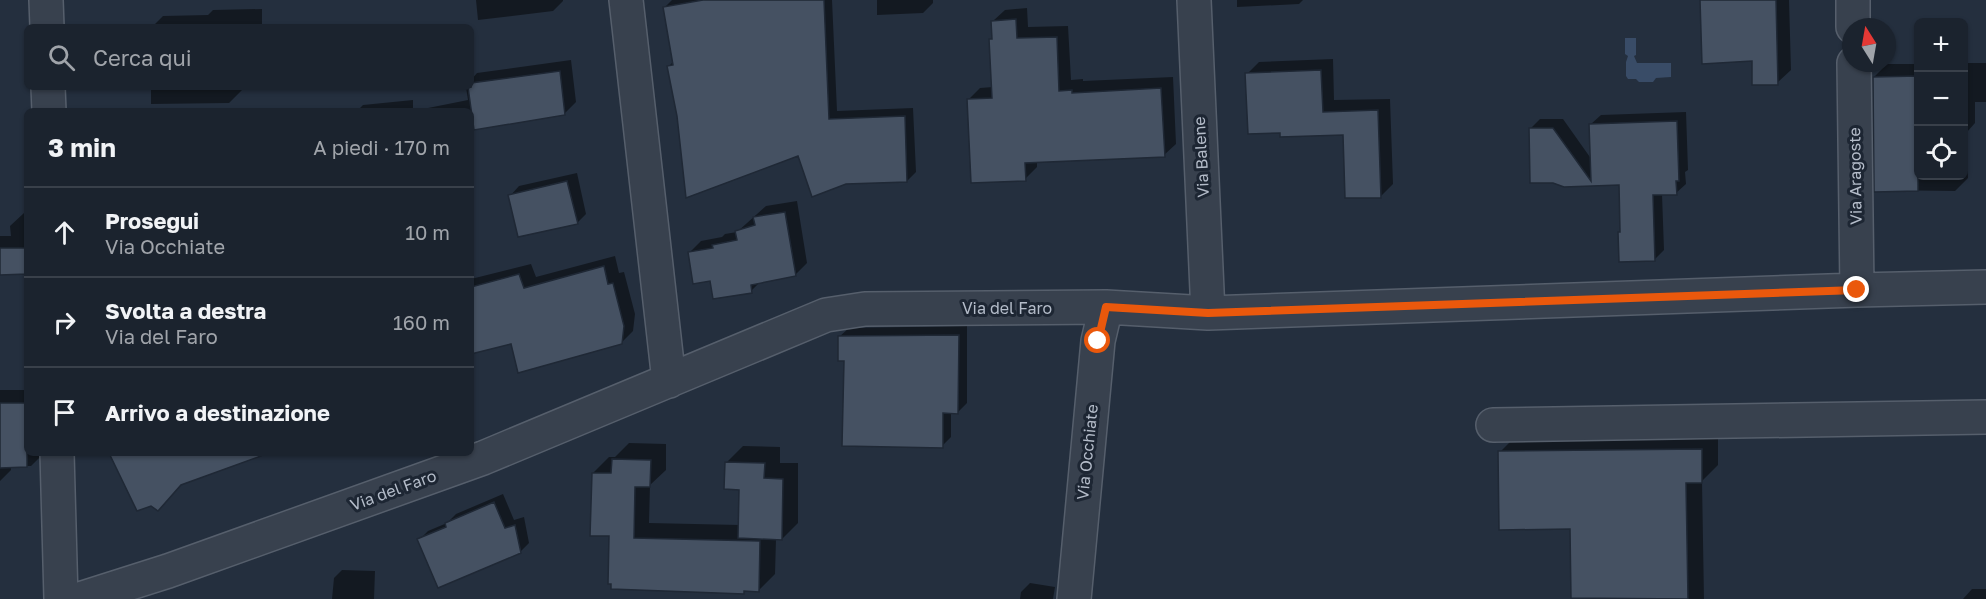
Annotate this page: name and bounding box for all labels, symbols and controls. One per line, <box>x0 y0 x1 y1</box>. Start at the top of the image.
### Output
north arrow <box>1842 18 1896 72</box>
map controls <box>1914 18 1968 180</box>
button: + <box>1914 18 1968 72</box>
search box <box>24 24 474 90</box>
icon: search <box>45 41 78 74</box>
text: Cerca qui <box>93 44 192 71</box>
button: − <box>1914 72 1968 126</box>
street label: Via Balene <box>1189 116 1213 198</box>
button: locate <box>1914 126 1968 180</box>
street label: Via Aragoste <box>1844 127 1866 225</box>
text: 3 min <box>48 132 116 163</box>
text: A piedi · 170 m <box>313 135 450 159</box>
text: Prosegui <box>105 207 199 234</box>
icon: ahead <box>48 216 81 249</box>
text: 10 m <box>405 220 450 244</box>
text: Via Occhiate <box>105 234 225 258</box>
route end <box>1843 276 1869 302</box>
text: Svolta a destra <box>105 297 266 324</box>
street label: Via del Faro <box>962 298 1052 318</box>
icon: right <box>48 306 81 339</box>
text: 160 m <box>393 310 450 334</box>
text: Via del Faro <box>105 324 218 348</box>
route start <box>1084 327 1110 353</box>
icon: arrive <box>48 396 81 429</box>
text: Arrivo a destinazione <box>105 399 330 426</box>
street label: Via Occhiate <box>1072 403 1102 501</box>
street label: Via del Faro <box>347 465 439 515</box>

